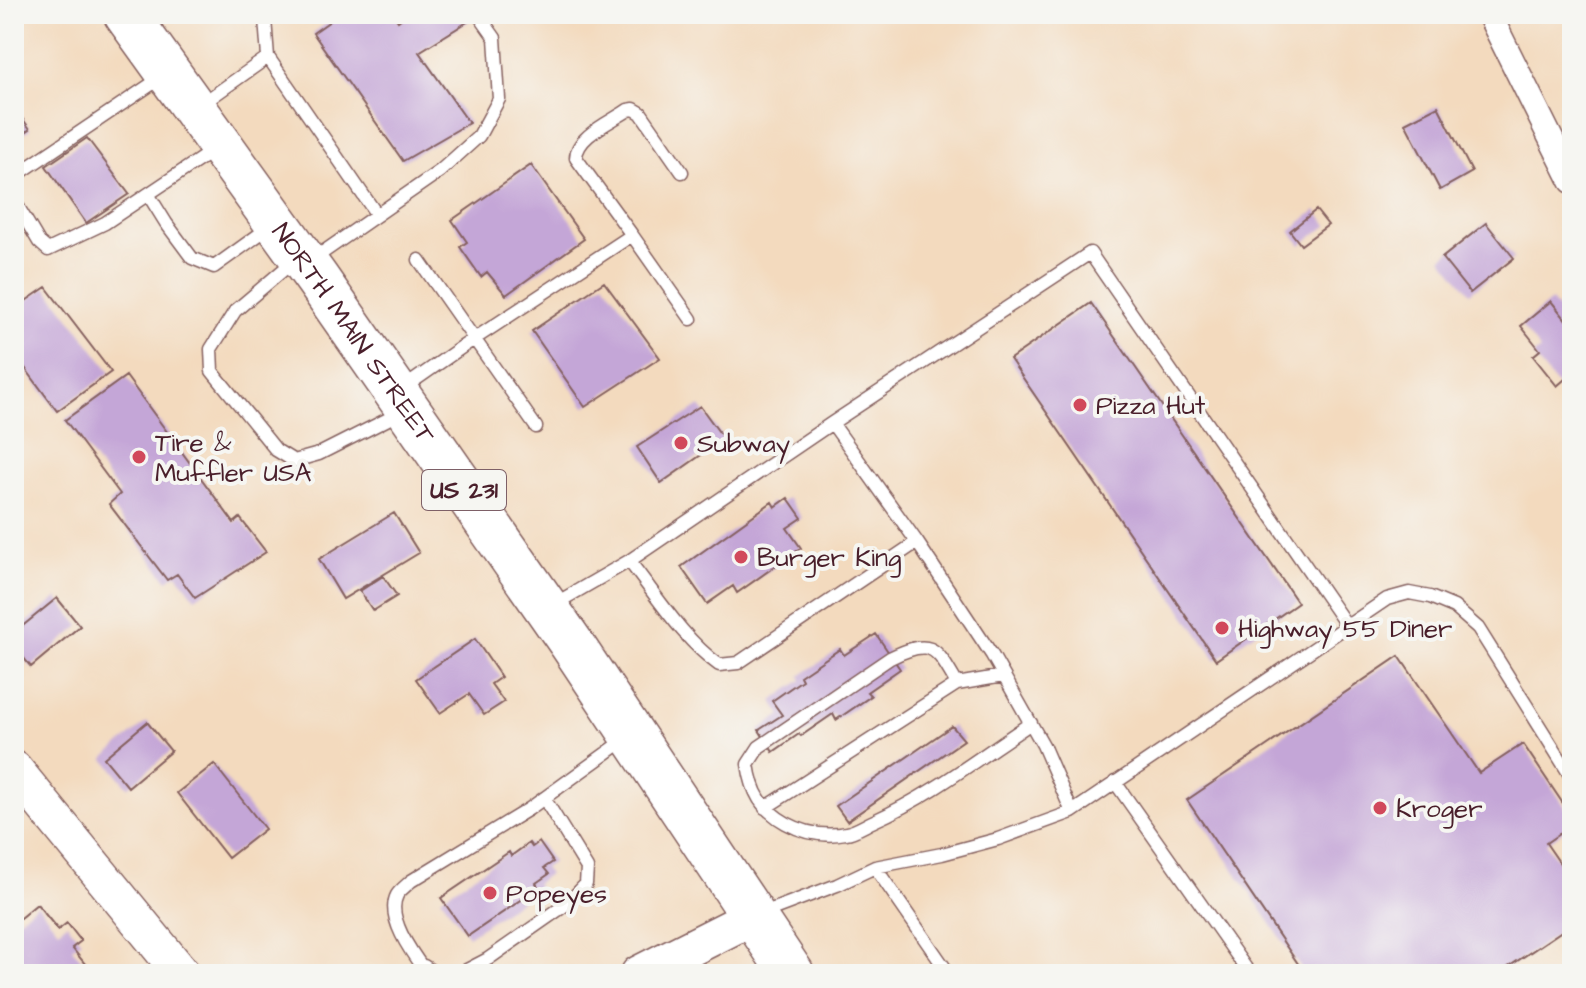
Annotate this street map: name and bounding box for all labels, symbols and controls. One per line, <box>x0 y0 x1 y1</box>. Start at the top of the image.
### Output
street label: NORTH MAIN STREET <box>263 216 444 452</box>
place label: Pizza Hut <box>1096 388 1206 424</box>
marker: Pizza Hut <box>1071 396 1089 414</box>
place label: Tire & Muffler USA <box>155 425 312 491</box>
place label: Subway <box>697 426 790 464</box>
marker: Subway <box>672 434 690 452</box>
marker: Tire & Muffler USA <box>130 448 148 466</box>
road number: US 231 <box>422 470 506 510</box>
place label: Burger King <box>757 540 901 578</box>
marker: Burger King <box>732 548 750 566</box>
place label: Highway 55 Diner <box>1238 611 1452 649</box>
marker: Highway 55 Diner <box>1213 619 1231 637</box>
place label: Kroger <box>1396 791 1483 829</box>
marker: Kroger <box>1371 799 1389 817</box>
place label: Popeyes <box>506 876 607 914</box>
marker: Popeyes <box>481 884 499 902</box>

